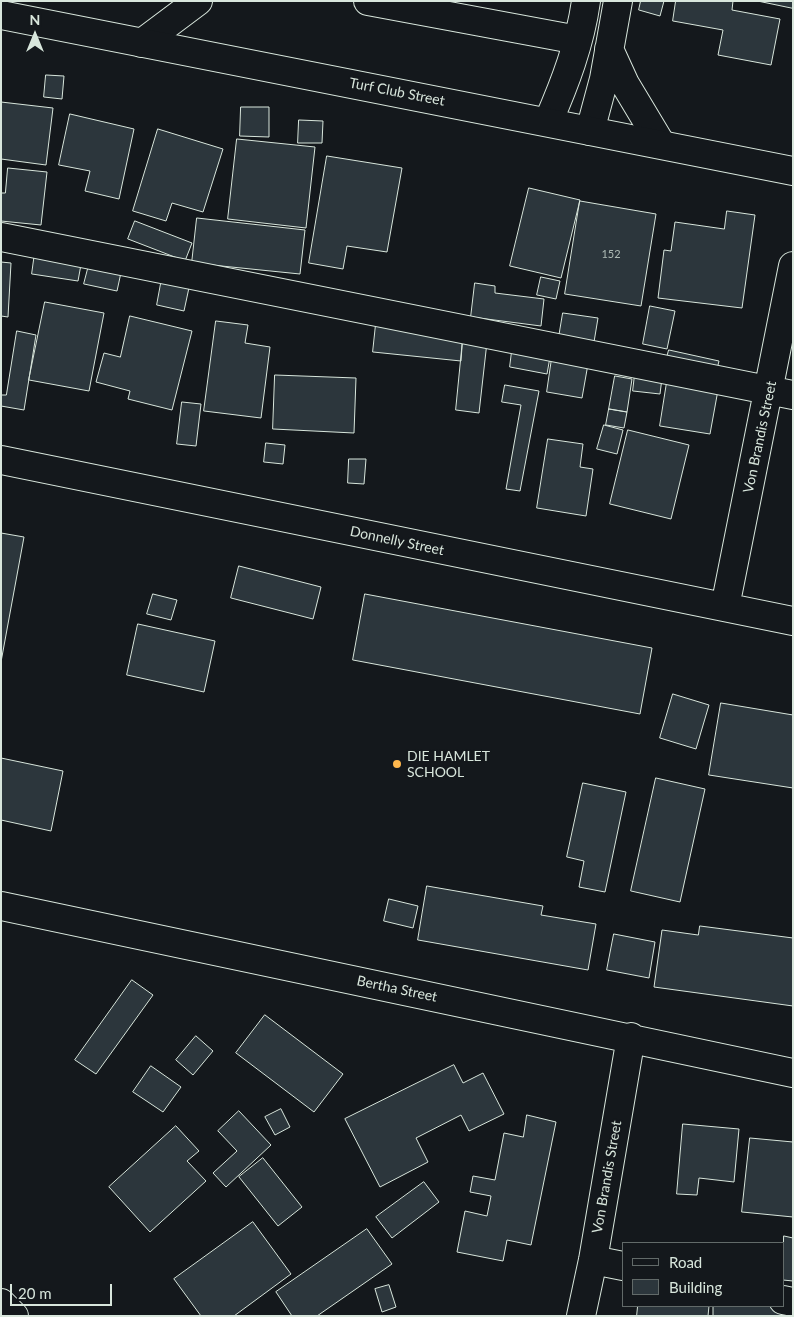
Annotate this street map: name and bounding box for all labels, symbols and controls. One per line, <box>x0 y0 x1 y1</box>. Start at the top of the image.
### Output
north arrow <box>10 10 60 60</box>
text: N <box>30 11 40 28</box>
street label: Turf Club Street <box>348 75 446 109</box>
house number: 152 <box>601 247 621 261</box>
street label: Von Brandis Street <box>740 379 780 495</box>
street label: Donnelly Street <box>348 523 446 559</box>
place label: DIE HAMLET SCHOOL <box>407 748 490 780</box>
marker: DIE HAMLET SCHOOL <box>391 758 403 770</box>
street label: Bertha Street <box>355 972 439 1006</box>
street label: Von Brandis Street <box>589 1119 625 1235</box>
legend <box>622 1242 784 1307</box>
text: Road <box>669 1253 702 1271</box>
scale bar <box>12 1274 115 1306</box>
text: Building <box>669 1278 722 1296</box>
text: 20 m <box>18 1284 52 1302</box>

